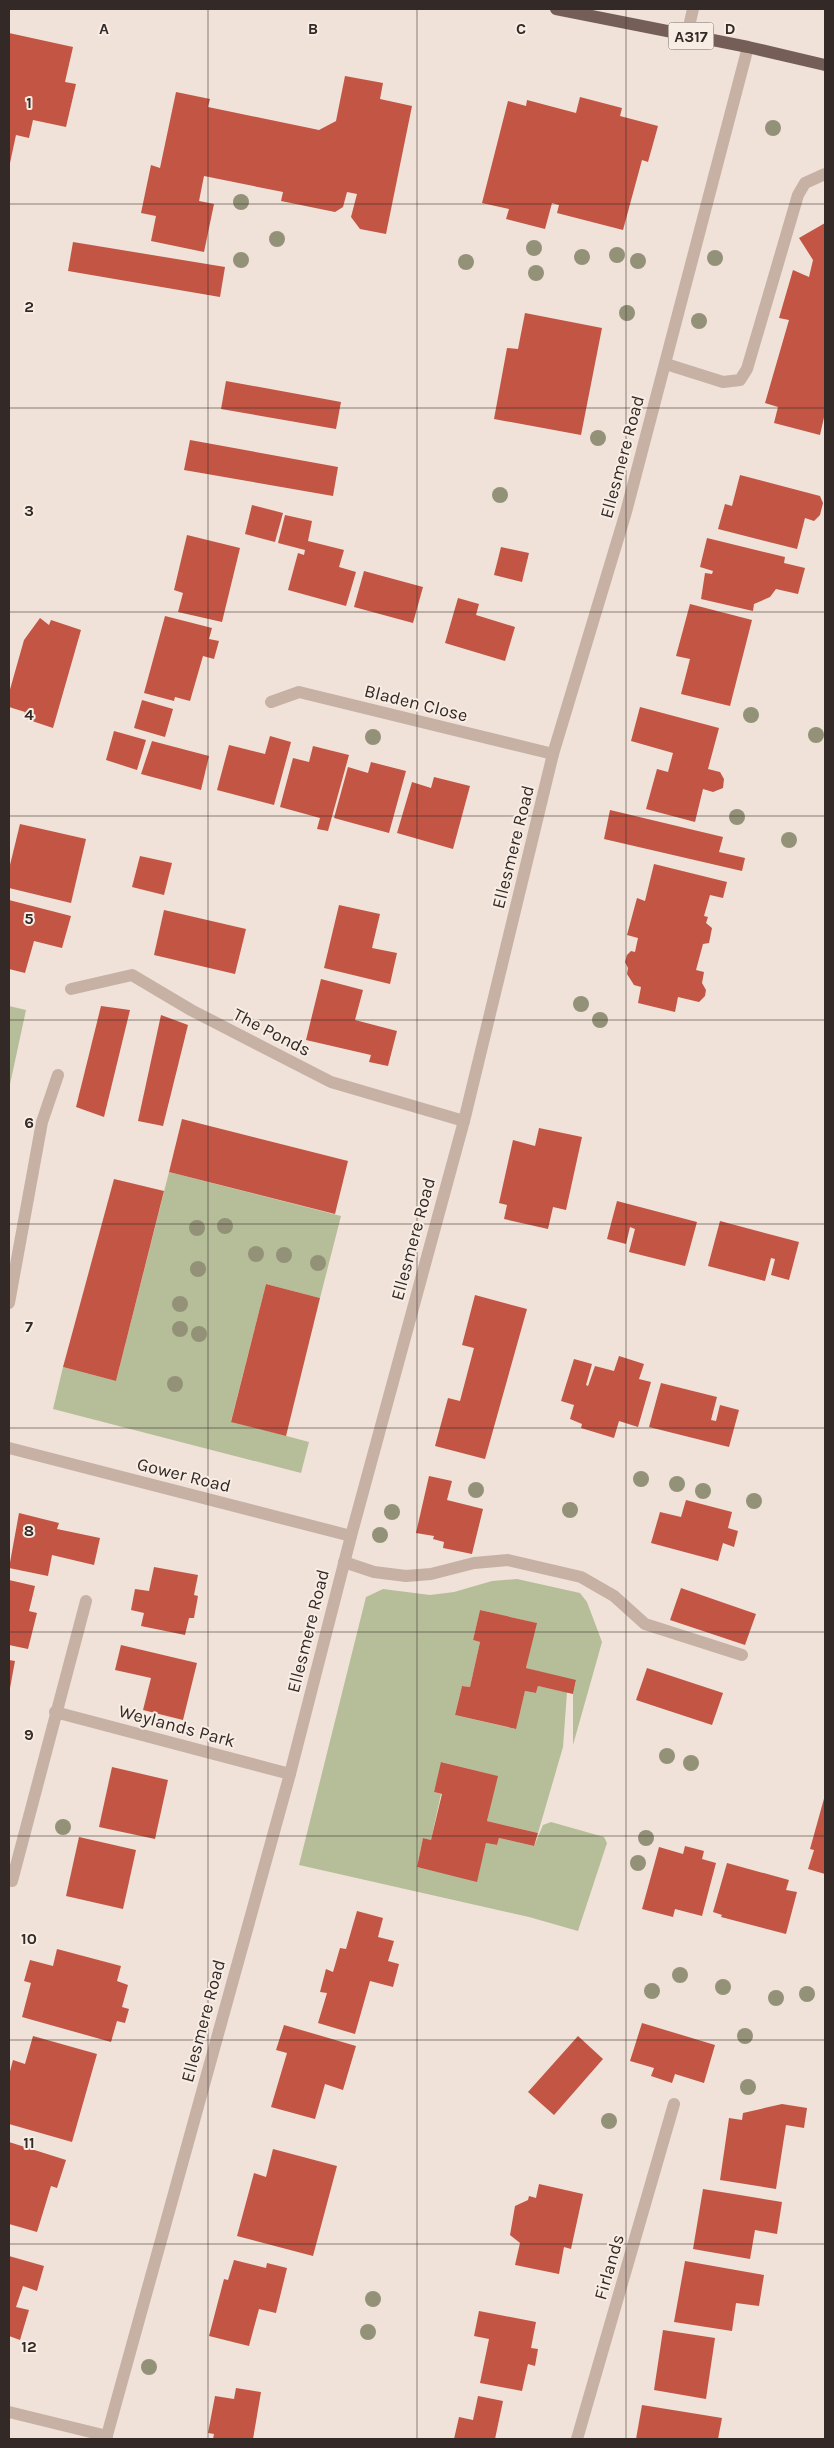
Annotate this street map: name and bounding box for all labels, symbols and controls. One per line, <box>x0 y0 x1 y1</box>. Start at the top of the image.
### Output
text: A <box>99 19 109 38</box>
text: B <box>308 19 318 38</box>
text: C <box>516 19 526 38</box>
text: D <box>725 19 736 38</box>
road number: A317 <box>668 22 714 50</box>
text: 1 <box>26 93 32 112</box>
text: 2 <box>24 297 34 316</box>
street label: Ellesmere Road <box>595 393 649 521</box>
text: 3 <box>24 501 34 520</box>
street label: Bladen Close <box>362 680 470 726</box>
text: 4 <box>24 705 34 724</box>
street label: Ellesmere Road <box>487 783 539 911</box>
text: 5 <box>24 909 34 928</box>
street label: The Ponds <box>230 1003 314 1061</box>
text: 6 <box>24 1113 34 1132</box>
street label: Ellesmere Road <box>386 1175 440 1303</box>
text: 7 <box>25 1317 33 1336</box>
street label: Gower Road <box>135 1453 233 1497</box>
text: 8 <box>24 1521 34 1540</box>
street label: Ellesmere Road <box>282 1567 334 1695</box>
street label: Weylands Park <box>116 1700 238 1752</box>
text: 9 <box>24 1725 34 1744</box>
text: 10 <box>21 1929 37 1948</box>
street label: Ellesmere Road <box>176 1957 230 2085</box>
text: 11 <box>23 2133 35 2152</box>
street label: Firlands <box>589 2232 629 2302</box>
text: 12 <box>21 2337 37 2356</box>

